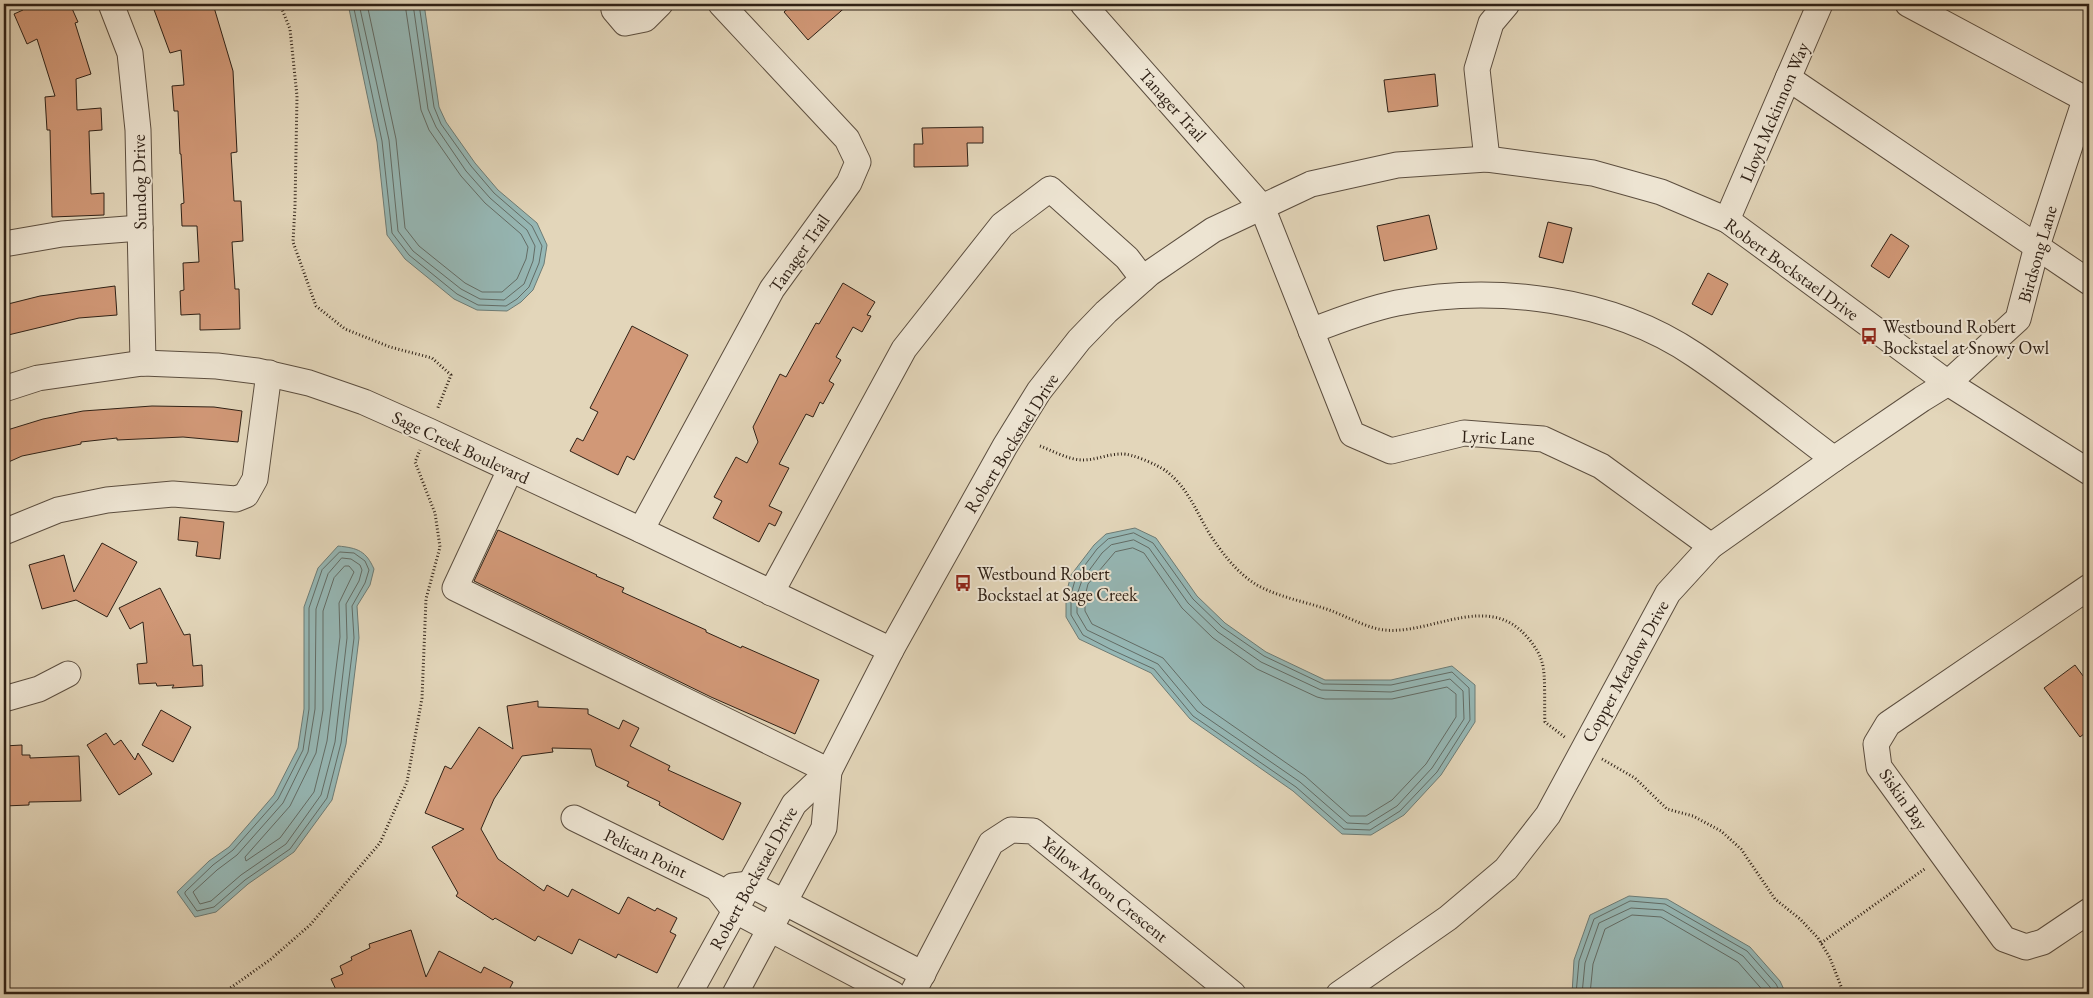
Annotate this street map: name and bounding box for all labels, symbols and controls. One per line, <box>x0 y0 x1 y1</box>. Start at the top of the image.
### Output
street label: Lloyd Mckinnon Way <box>1734 38 1814 186</box>
street label: Tanager Trail <box>1134 64 1212 146</box>
street label: Sundog Drive <box>127 134 151 230</box>
street label: Birdsong Lane <box>2012 203 2062 305</box>
street label: Tanager Trail <box>764 209 834 297</box>
street label: Robert Bockstael Drive <box>1720 213 1864 325</box>
place label: Westbound Robert Bockstael at Snowy Owl <box>1883 315 2049 359</box>
bus stop icon: Westbound Robert Bockstael at Snowy Owl <box>1859 326 1879 346</box>
street label: Robert Bockstael Drive <box>959 369 1063 517</box>
street label: Sage Creek Boulevard <box>389 405 534 489</box>
street label: Lyric Lane <box>1461 424 1535 450</box>
place label: Westbound Robert Bockstael at Sage Creek <box>977 562 1138 606</box>
bus stop icon: Westbound Robert Bockstael at Sage Creek <box>953 573 973 593</box>
street label: Copper Meadow Drive <box>1576 596 1674 746</box>
street label: Siskin Bay <box>1875 764 1934 834</box>
street label: Robert Bockstael Drive <box>704 802 802 954</box>
street label: Pelican Point <box>601 823 692 883</box>
street label: Yellow Moon Crescent <box>1037 831 1173 947</box>

